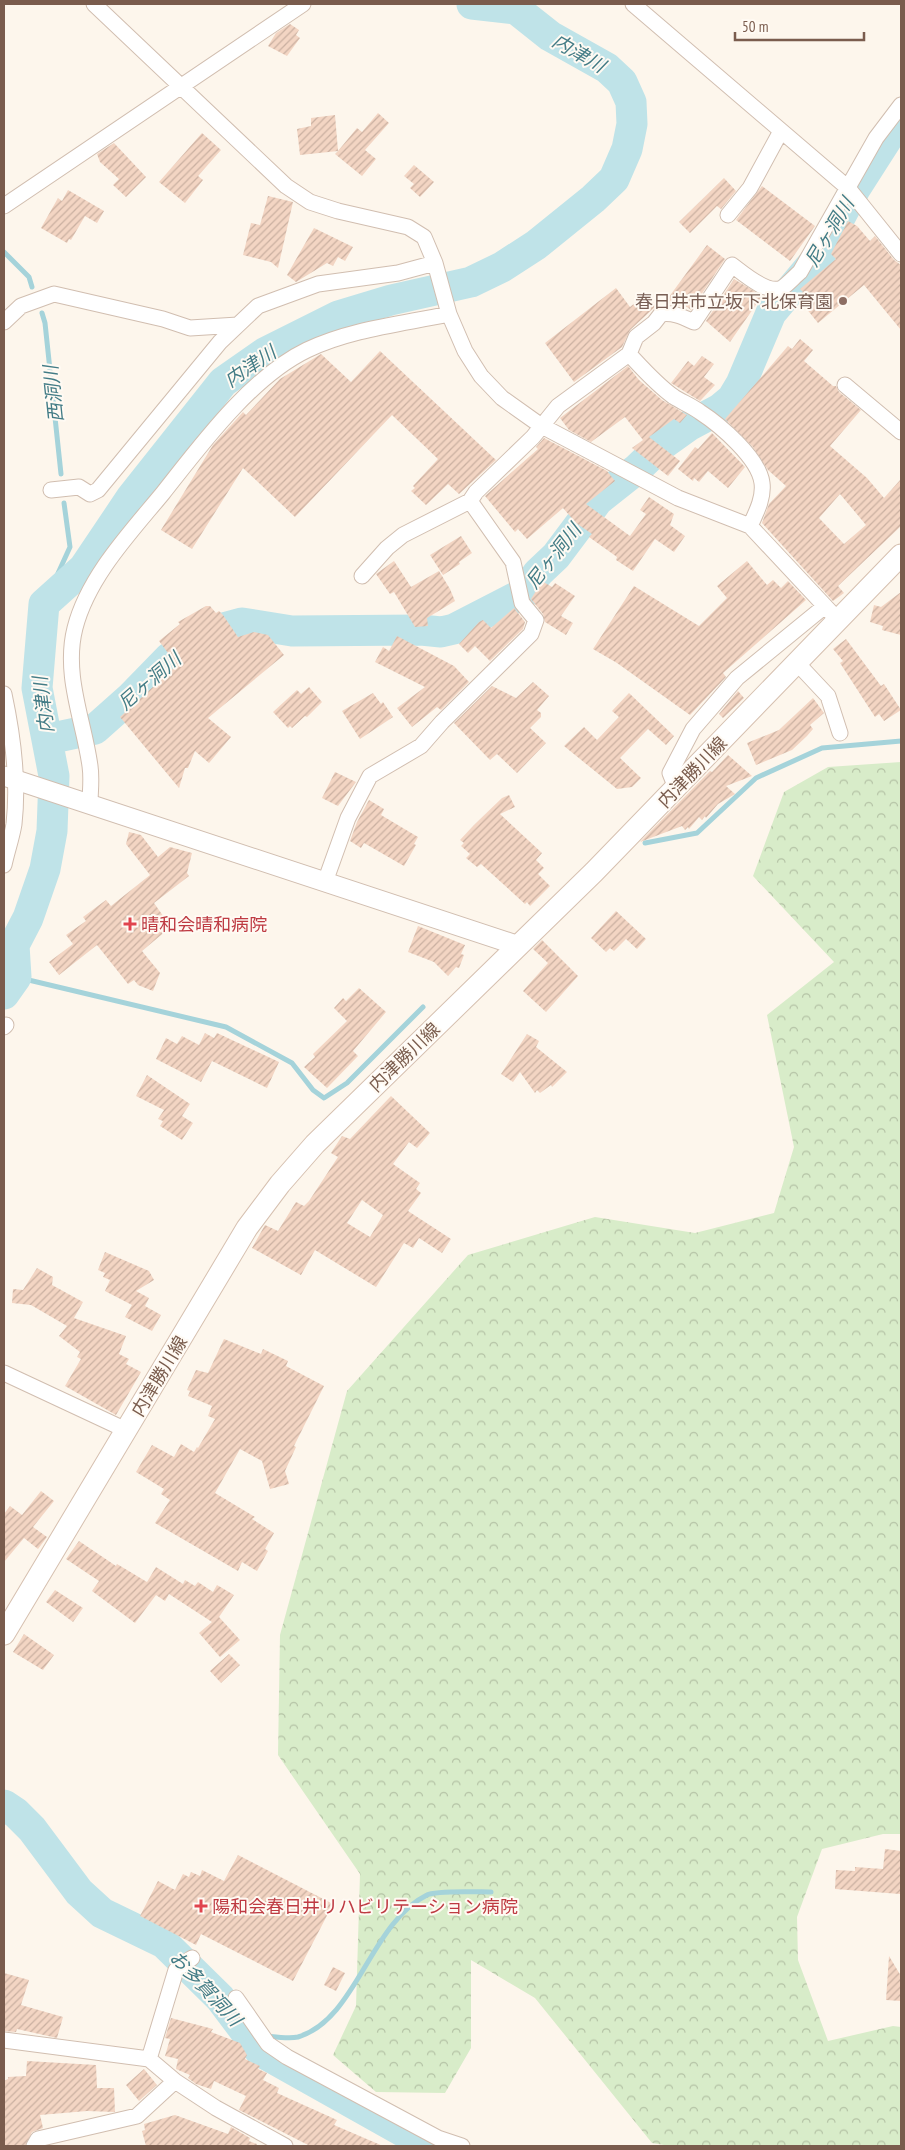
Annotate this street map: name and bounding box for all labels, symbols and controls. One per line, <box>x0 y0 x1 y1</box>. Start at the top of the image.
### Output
scale bar <box>735 10 864 42</box>
text: 50 m <box>742 17 768 36</box>
water label: 内津川 <box>548 28 611 79</box>
water label: 尼ヶ洞川 <box>799 192 860 271</box>
place label: 春日井市立坂下北保育園 <box>635 290 833 313</box>
marker: 春日井市立坂下北保育園 <box>837 295 849 307</box>
water label: 内津川 <box>220 339 282 392</box>
water label: 西洞川 <box>38 362 68 424</box>
water label: 尼ヶ洞川 <box>520 517 587 593</box>
water label: 尼ヶ洞川 <box>112 646 187 715</box>
water label: 内津川 <box>27 673 58 735</box>
street label: 内津勝川線 <box>652 732 732 812</box>
place label: 晴和会晴和病院 <box>141 913 267 936</box>
marker: 晴和会晴和病院 <box>123 917 137 931</box>
street label: 内津勝川線 <box>364 1017 444 1097</box>
street label: 内津勝川線 <box>126 1332 192 1420</box>
place label: 陽和会春日井リハビリテーション病院 <box>212 1895 518 1918</box>
marker: 陽和会春日井リハビリテーション病院 <box>194 1899 208 1913</box>
water label: お多賀洞川 <box>165 1945 249 2032</box>

